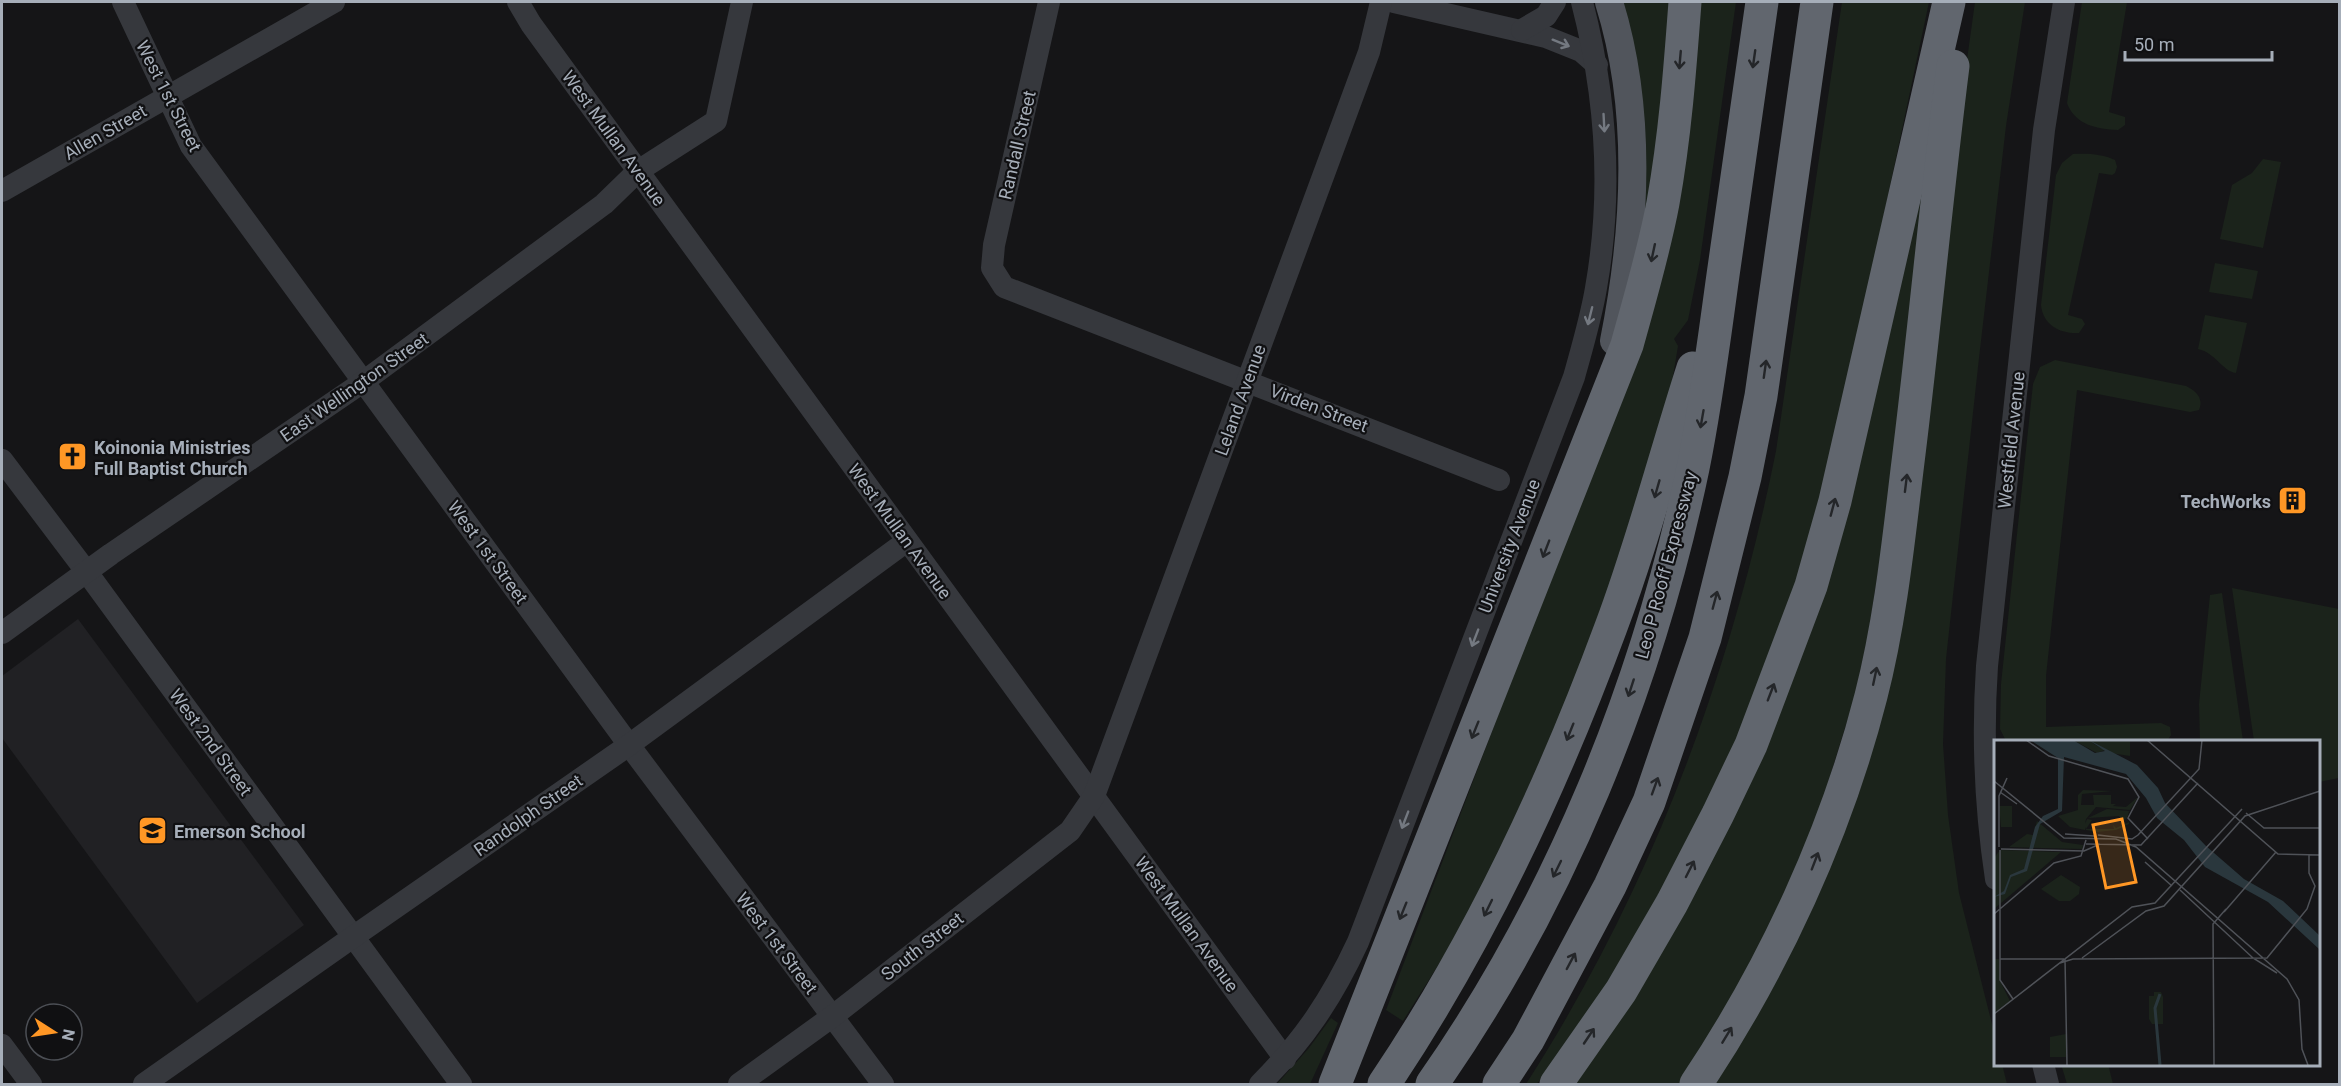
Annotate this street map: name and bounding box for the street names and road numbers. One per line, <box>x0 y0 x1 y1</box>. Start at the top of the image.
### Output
street label: West 1st Street <box>132 37 206 155</box>
street label: West Mullan Avenue <box>558 66 670 210</box>
street label: Randall Street <box>994 88 1040 202</box>
street label: Allen Street <box>60 100 150 164</box>
street label: East Wellington Street <box>276 328 432 446</box>
street label: Leland Avenue <box>1210 342 1270 458</box>
street label: Westfield Avenue <box>1993 370 2029 510</box>
street label: Virden Street <box>1267 380 1371 436</box>
street label: West Mullan Avenue <box>844 459 956 603</box>
street label: Leo P Rooff Expressway <box>1631 468 1701 661</box>
street label: University Avenue <box>1474 476 1544 616</box>
street label: West 1st Street <box>444 496 532 608</box>
street label: West 2nd Street <box>165 684 257 800</box>
street label: Randolph Street <box>470 770 586 860</box>
street label: West Mullan Avenue <box>1131 852 1243 996</box>
street label: West 1st Street <box>732 888 822 998</box>
street label: South Street <box>877 907 967 985</box>

